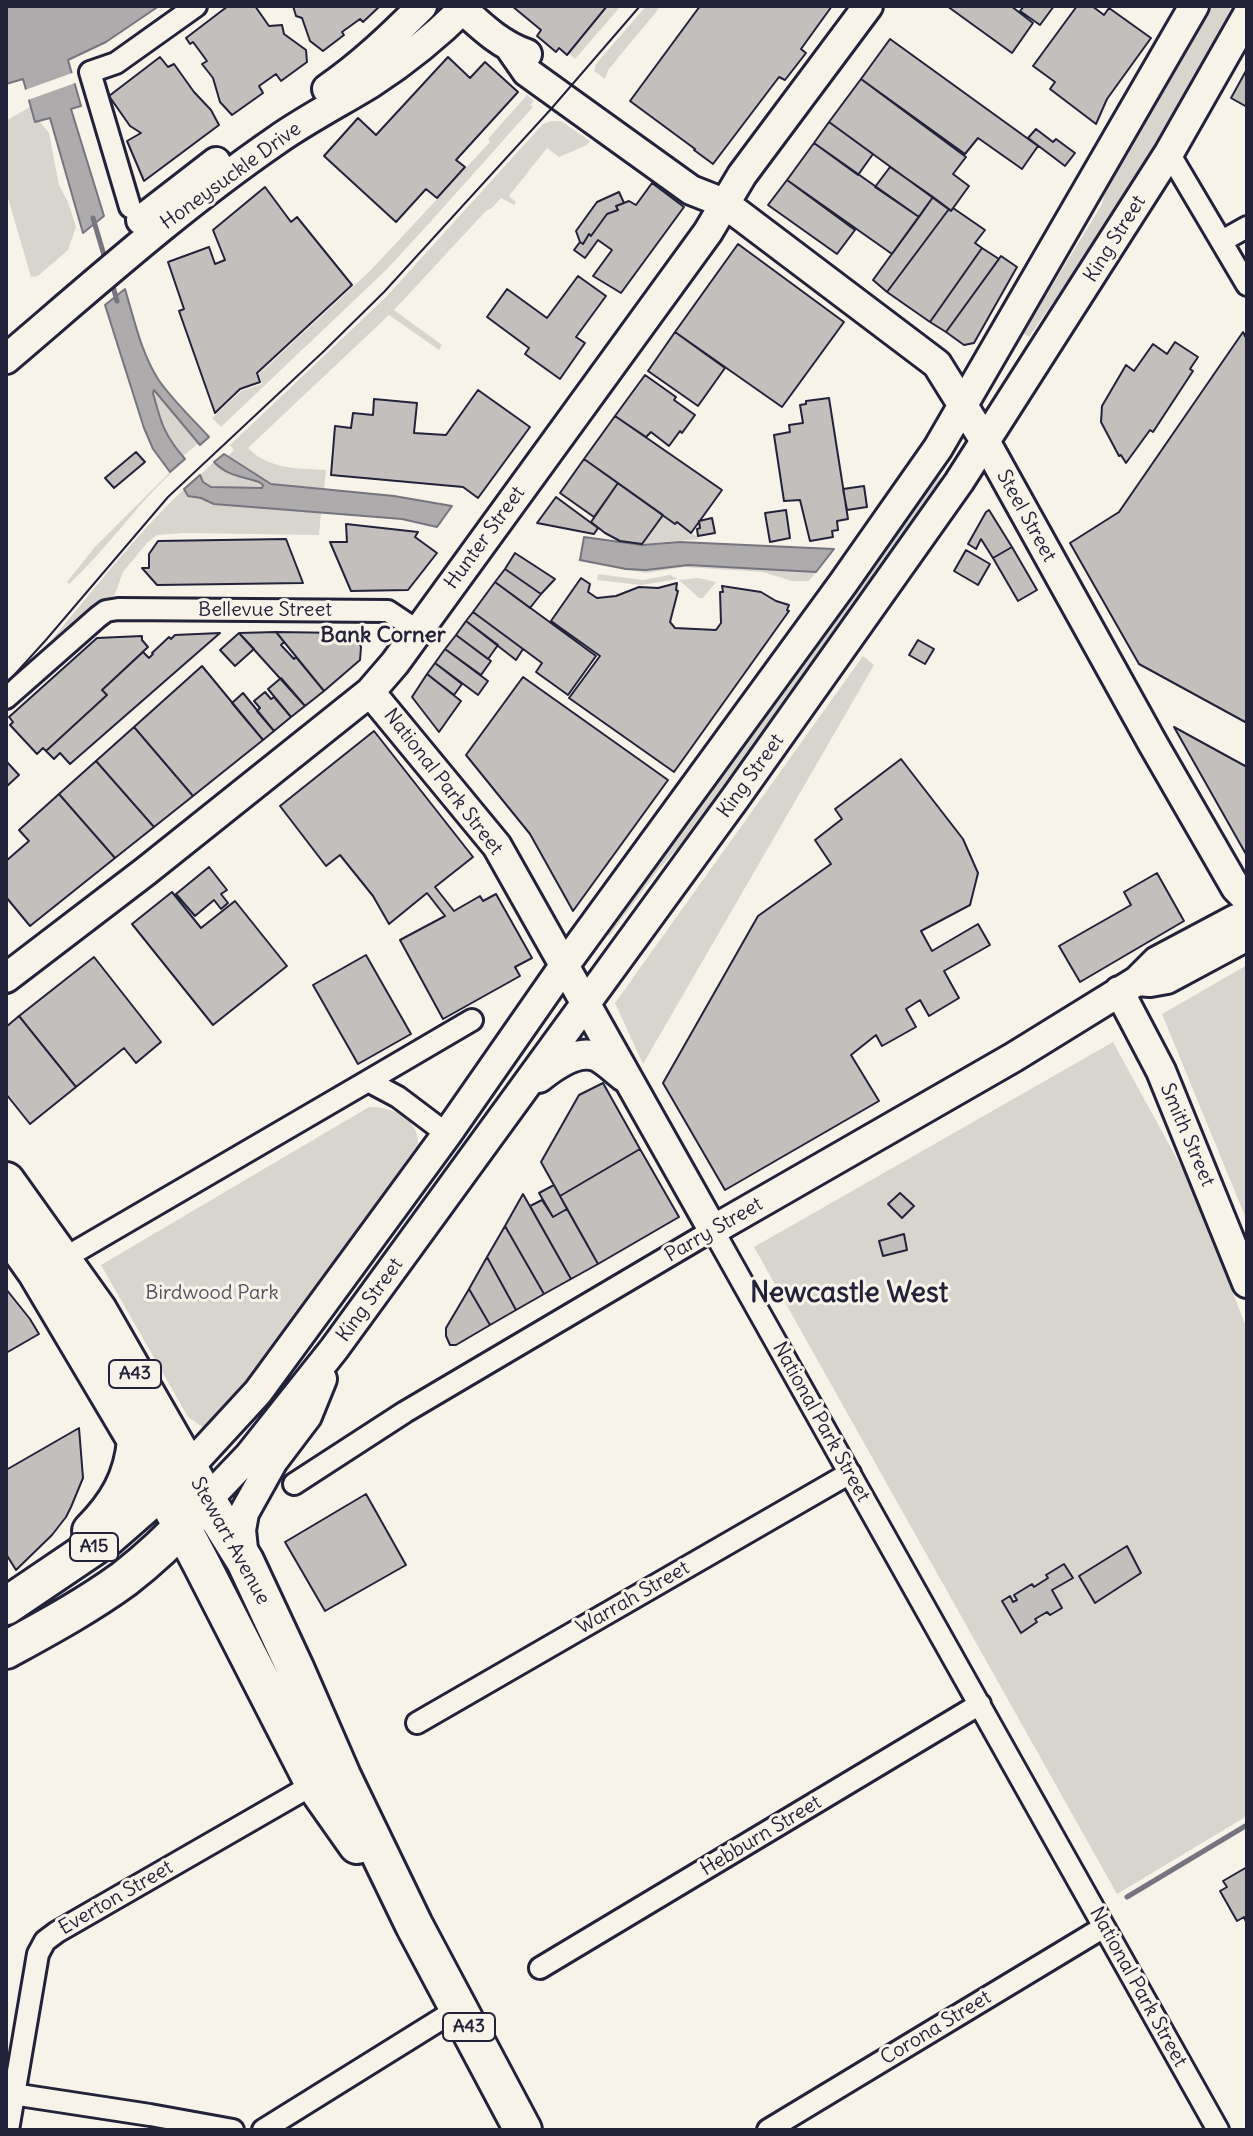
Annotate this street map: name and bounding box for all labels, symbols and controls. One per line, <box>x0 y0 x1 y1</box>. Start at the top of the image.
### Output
street label: Honeysuckle Drive <box>156 117 306 235</box>
street label: King Street <box>1079 191 1151 287</box>
street label: Steel Street <box>991 466 1061 566</box>
street label: Hunter Street <box>440 482 530 594</box>
street label: Bellevue Street <box>198 598 332 622</box>
district label: Bank Corner <box>320 623 446 649</box>
street label: National Park Street <box>378 704 508 860</box>
street label: King Street <box>713 729 789 823</box>
street label: Smith Street <box>1155 1080 1219 1190</box>
street label: Parry Street <box>661 1192 767 1268</box>
street label: King Street <box>332 1253 408 1347</box>
district label: Newcastle West <box>750 1277 948 1311</box>
park label: Birdwood Park <box>145 1281 279 1305</box>
street label: National Park Street <box>767 1338 875 1506</box>
road number: A43 <box>109 1360 161 1388</box>
street label: Stewart Avenue <box>185 1473 275 1609</box>
road number: A15 <box>70 1533 118 1561</box>
street label: Warrah Street <box>572 1556 694 1640</box>
street label: Hebburn Street <box>696 1791 826 1881</box>
street label: Everton Street <box>55 1856 177 1940</box>
street label: National Park Street <box>1084 1903 1192 2071</box>
street label: Corona Street <box>876 1986 996 2070</box>
road number: A43 <box>443 2013 495 2041</box>

